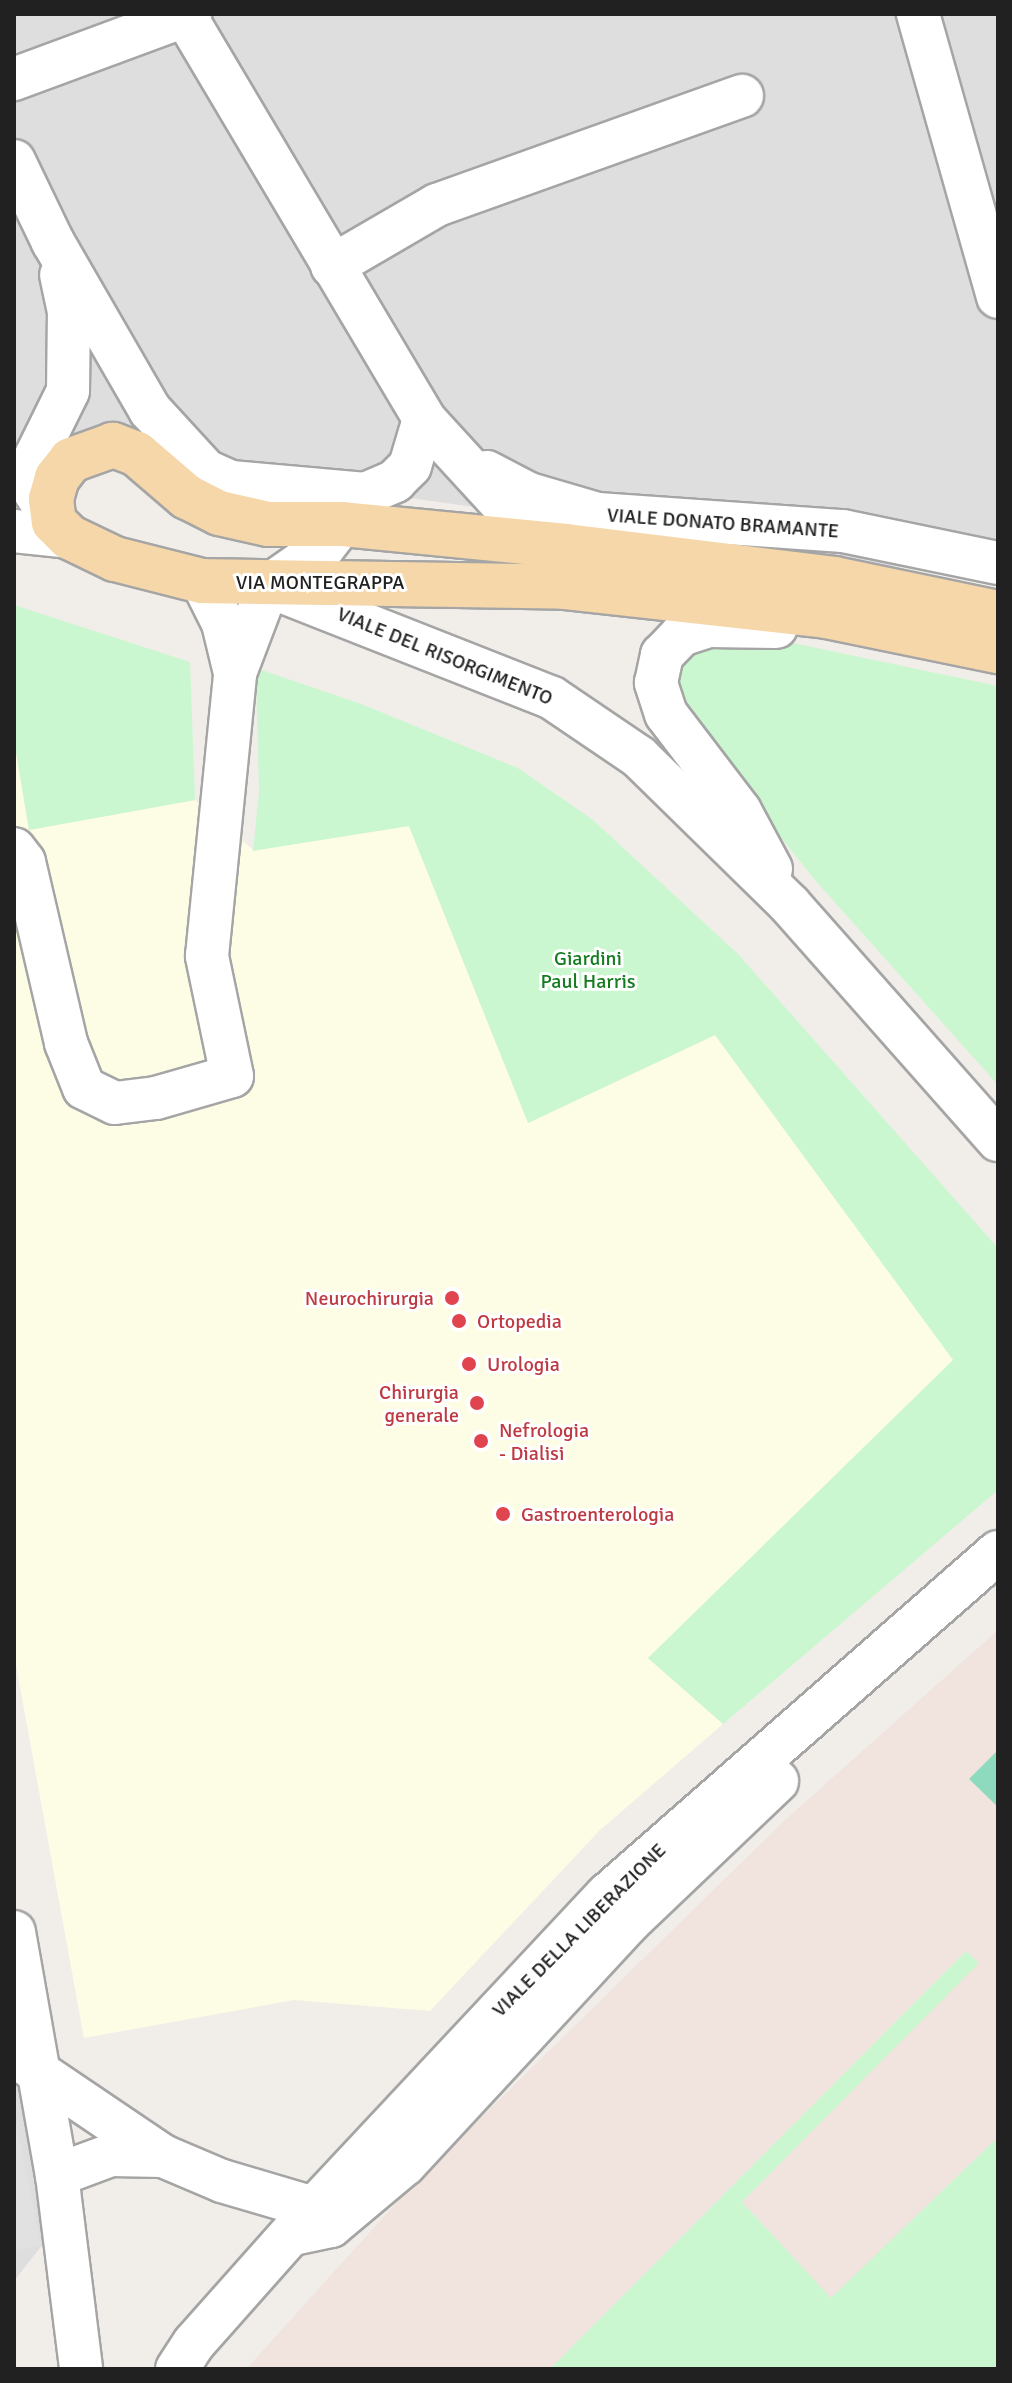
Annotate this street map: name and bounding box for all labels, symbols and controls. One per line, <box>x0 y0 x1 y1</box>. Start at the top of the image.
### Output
street label: VIALE DONATO BRAMANTE <box>606 503 840 543</box>
street label: VIA MONTEGRAPPA <box>236 570 404 594</box>
street label: VIALE DEL RISORGIMENTO <box>334 602 556 710</box>
park label: Giardini Paul Harris <box>540 946 636 993</box>
place label: Neurochirurgia <box>305 1286 434 1310</box>
marker: Neurochirurgia <box>441 1287 463 1309</box>
place label: Ortopedia <box>477 1309 562 1333</box>
marker: Ortopedia <box>448 1310 470 1332</box>
place label: Urologia <box>487 1352 560 1376</box>
marker: Urologia <box>458 1353 480 1375</box>
place label: Chirurgia generale <box>379 1380 459 1427</box>
marker: Chirurgia generale <box>466 1392 488 1414</box>
place label: Nefrologia - Dialisi <box>499 1418 589 1465</box>
marker: Nefrologia - Dialisi <box>470 1430 492 1452</box>
place label: Gastroenterologia <box>521 1502 674 1526</box>
marker: Gastroenterologia <box>492 1503 514 1525</box>
street label: VIALE DELLA LIBERAZIONE <box>487 1838 671 2022</box>

